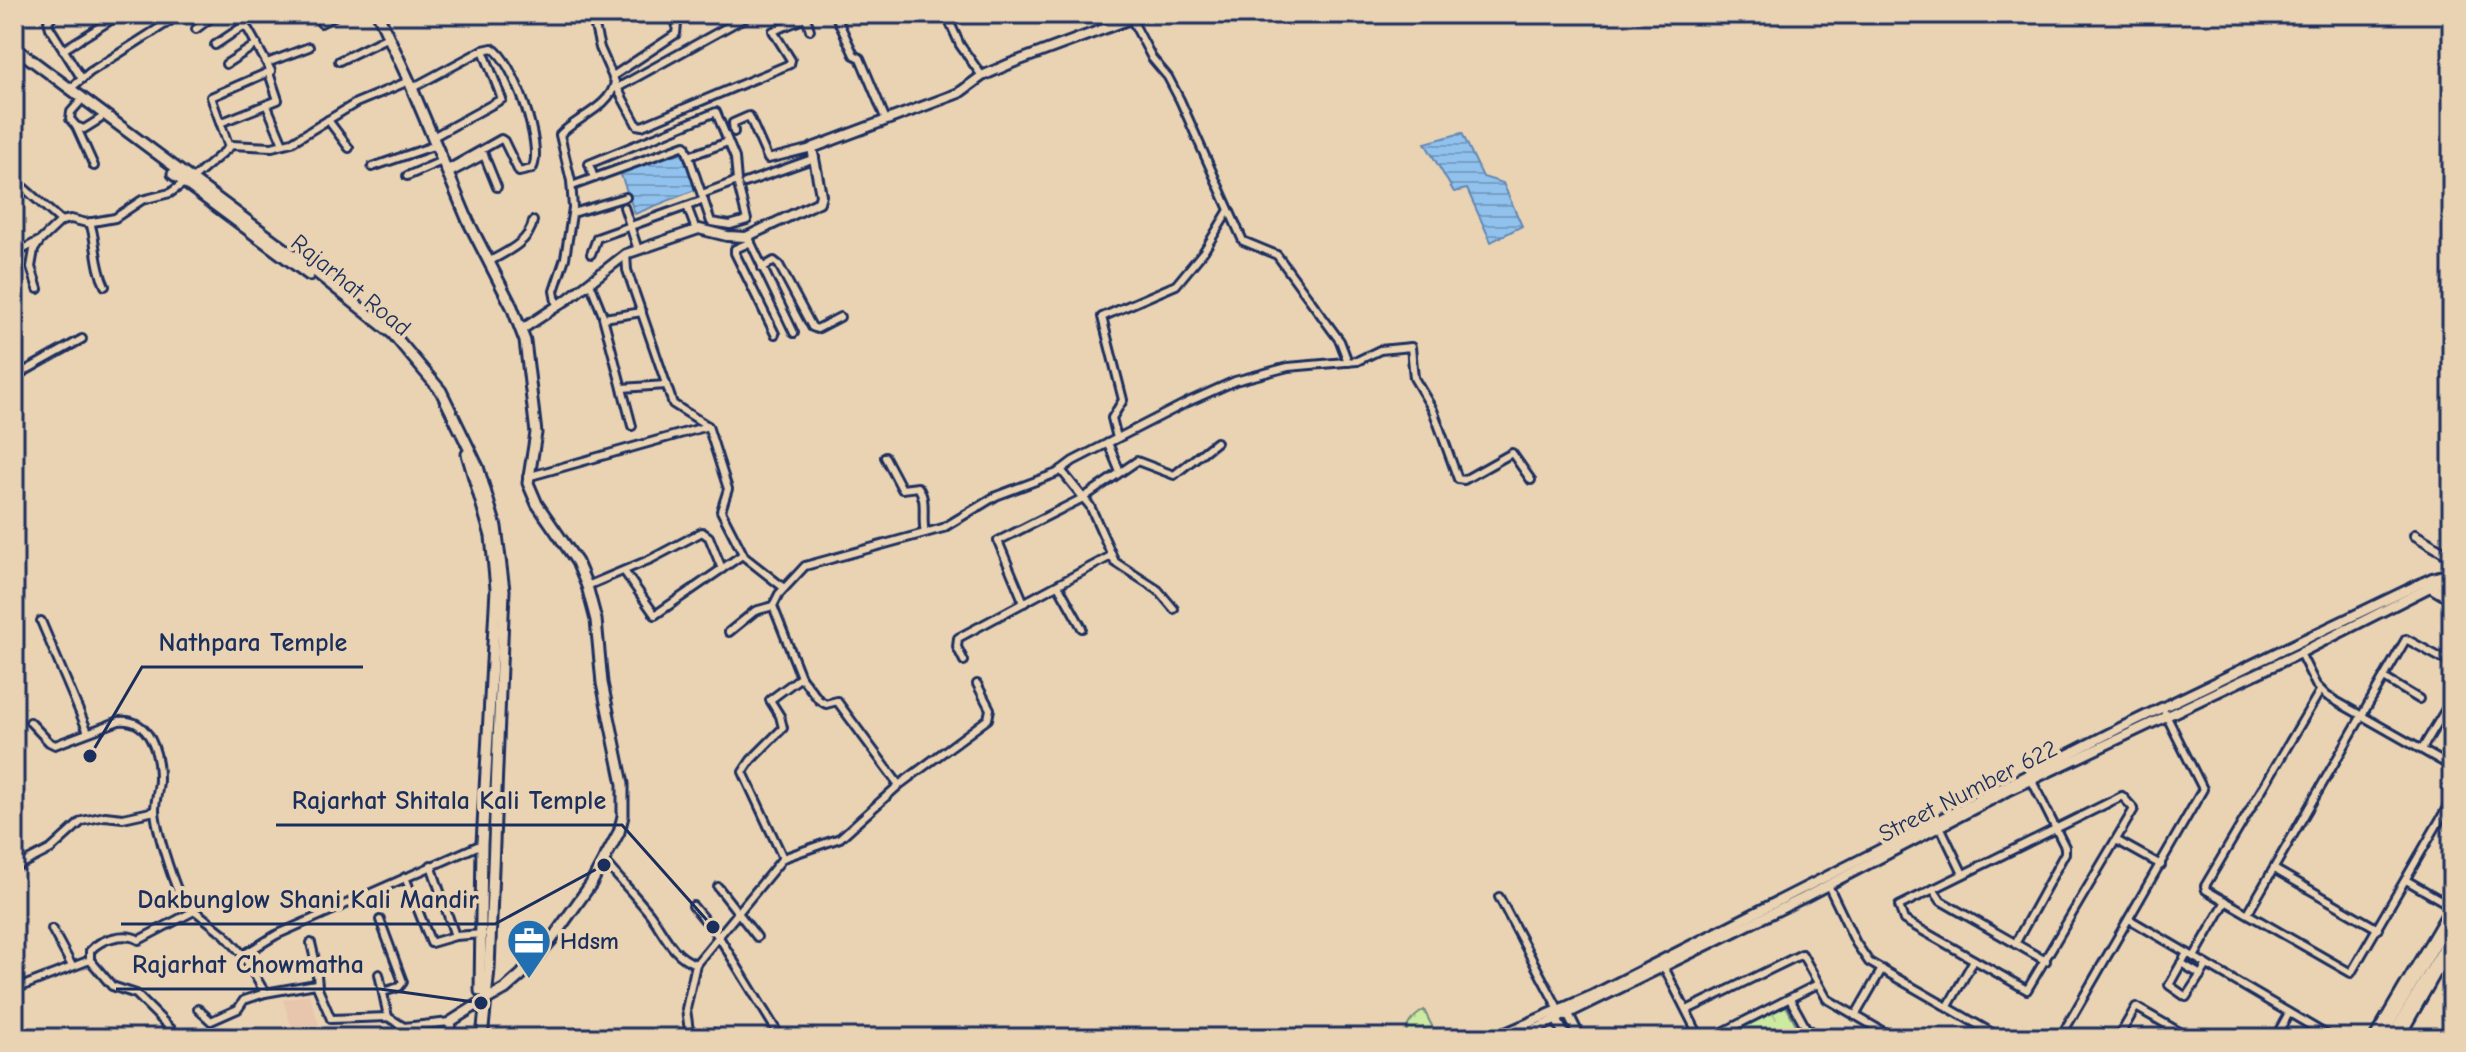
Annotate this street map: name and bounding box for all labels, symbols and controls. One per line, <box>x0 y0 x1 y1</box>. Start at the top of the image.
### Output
street label: Rajarhat Road <box>285 228 417 342</box>
callout: Nathpara Temple <box>142 617 363 667</box>
text: Nathpara Temple <box>159 628 348 658</box>
street label: Street Number 622 <box>1874 734 2062 848</box>
callout: Rajarhat Shitala Kali Temple <box>276 775 622 825</box>
text: Rajarhat Shitala Kali Temple <box>292 786 606 816</box>
callout: Dakbunglow Shani Kali Mandir <box>121 874 495 924</box>
text: Dakbunglow Shani Kali Mandir <box>137 885 479 915</box>
office icon: Hdsm <box>505 917 553 980</box>
place label: Hdsm <box>560 927 619 955</box>
callout: Rajarhat Chowmatha <box>116 939 380 989</box>
text: Rajarhat Chowmatha <box>132 950 364 980</box>

